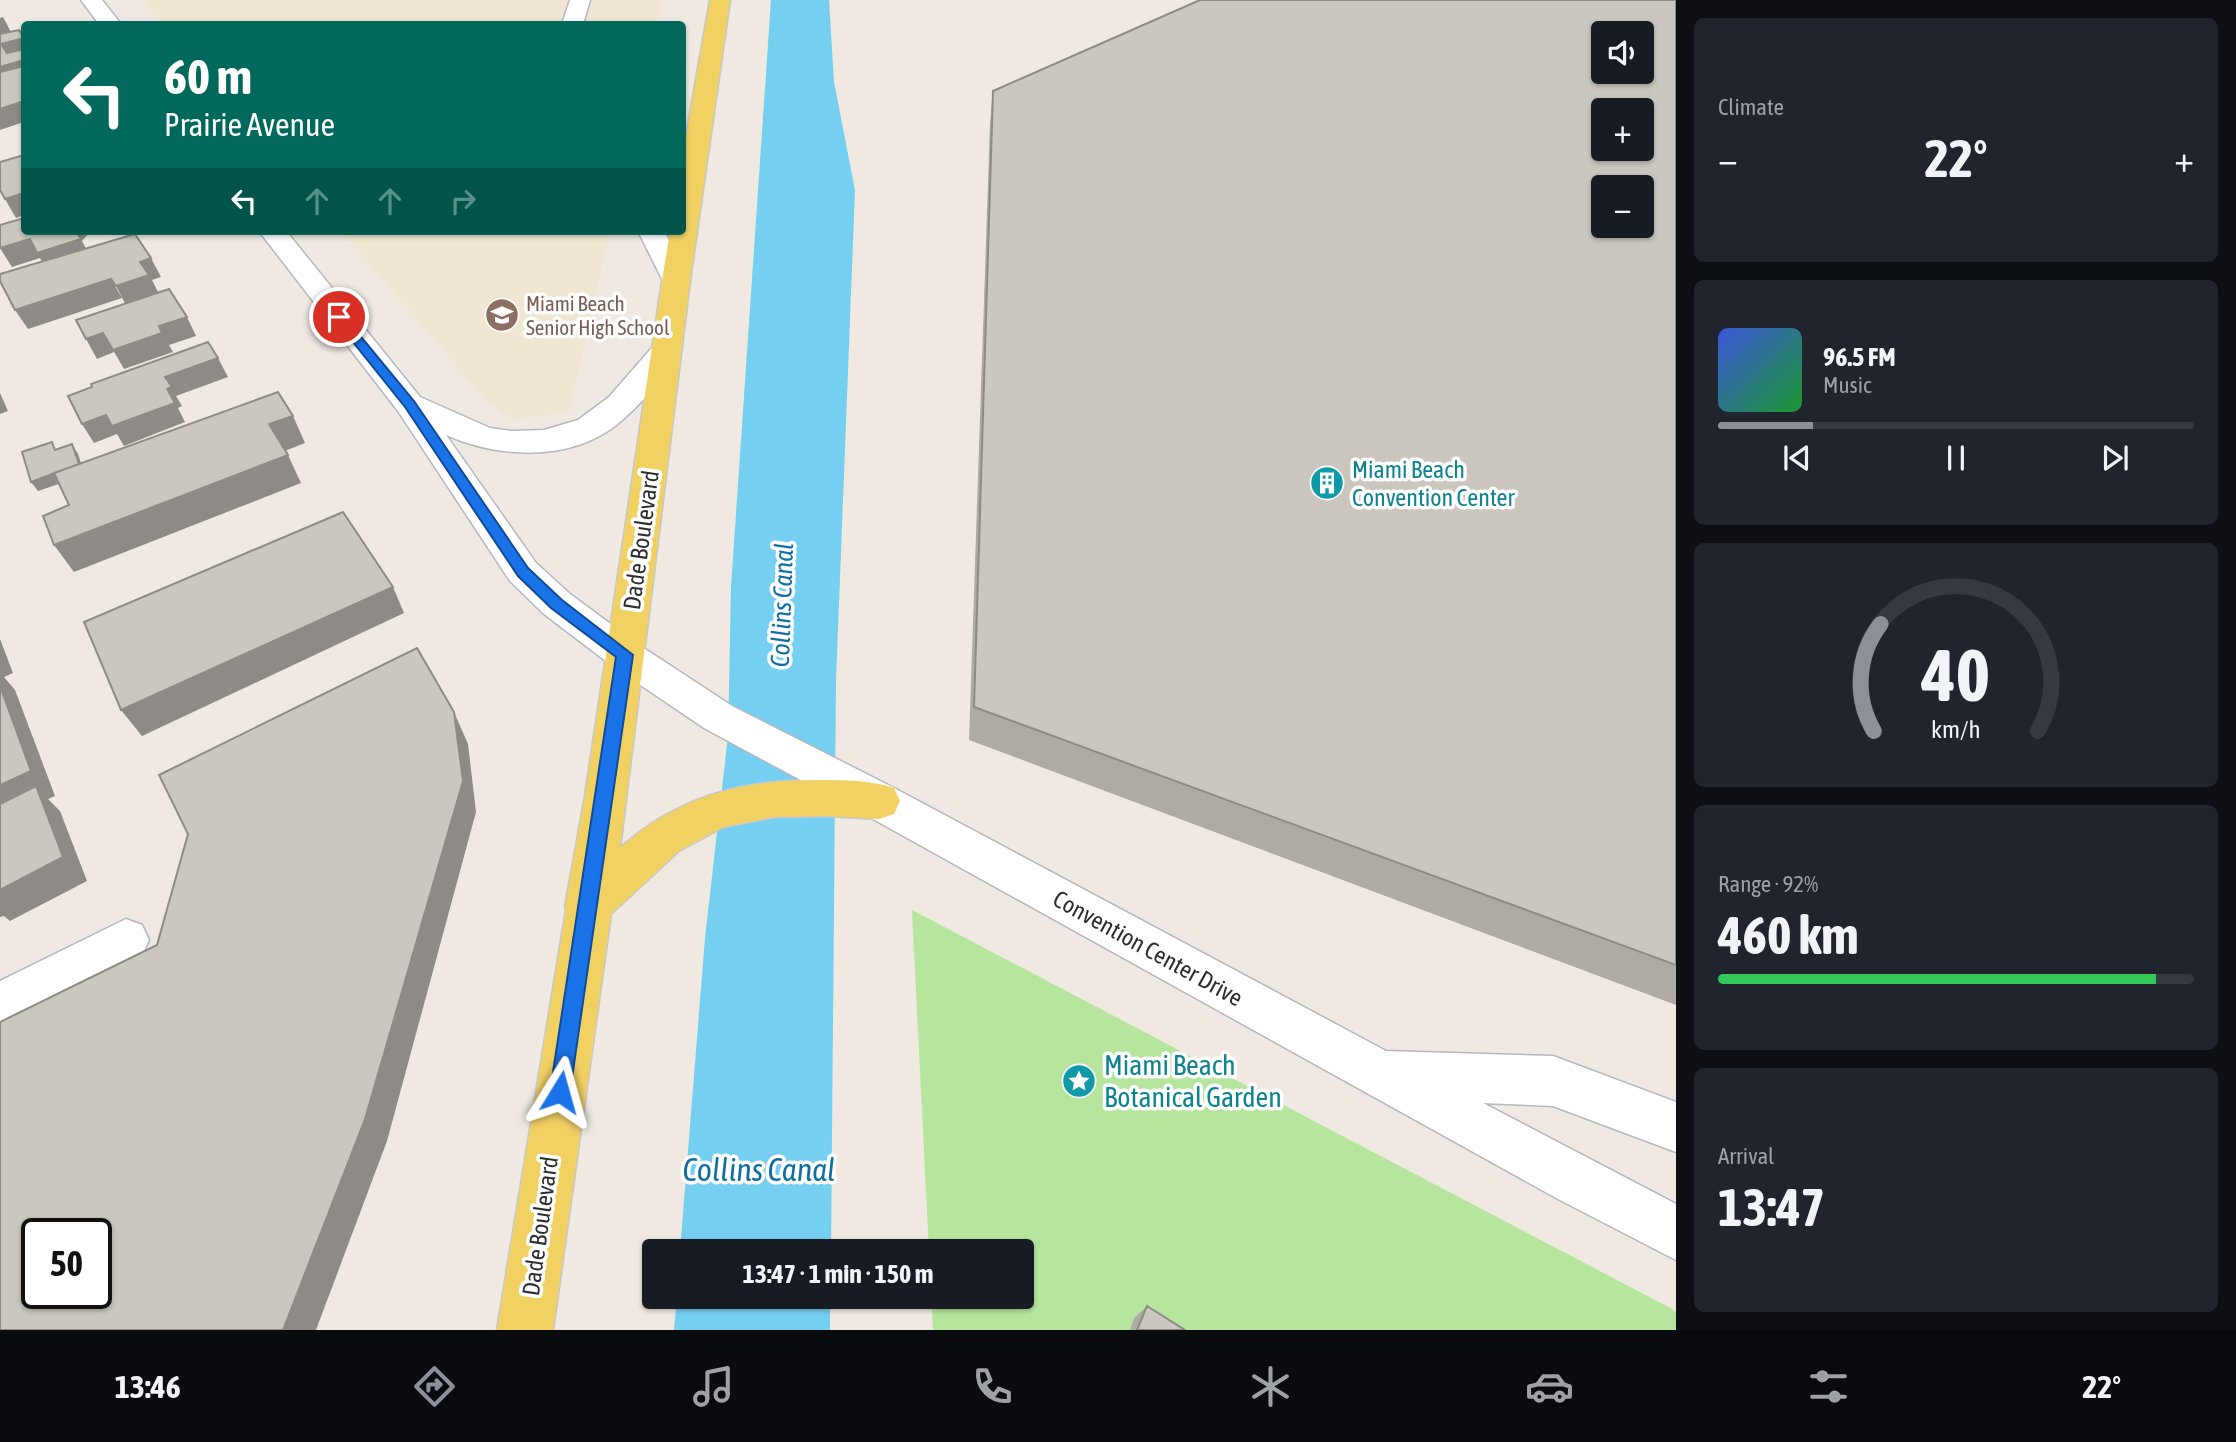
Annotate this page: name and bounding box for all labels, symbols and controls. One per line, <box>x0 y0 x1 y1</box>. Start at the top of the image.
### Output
map controls <box>1591 21 1654 238</box>
button: sound <box>1591 21 1654 84</box>
text: 60 m <box>164 48 252 104</box>
icon: left <box>49 49 140 140</box>
text: Climate <box>1718 94 1784 120</box>
button: + <box>1591 98 1654 161</box>
text: Prairie Avenue <box>164 106 335 143</box>
text: 22° <box>1924 128 1988 188</box>
text: − <box>1718 137 1738 180</box>
text: + <box>2174 137 2194 180</box>
button: − <box>1591 175 1654 238</box>
icon: left <box>225 182 263 220</box>
icon: ahead <box>298 182 336 220</box>
icon: ahead <box>371 182 409 220</box>
icon: right <box>444 182 482 220</box>
pin <box>309 287 369 347</box>
place label: Miami Beach Senior High School <box>526 291 670 339</box>
school or university icon: Miami Beach Senior High School <box>483 296 521 334</box>
icon: arrive <box>320 298 358 336</box>
text: 96.5 FM <box>1823 342 1896 372</box>
text: Music <box>1823 372 1871 398</box>
icon: previous <box>1778 439 1816 477</box>
icon: pause <box>1937 439 1975 477</box>
icon: next <box>2096 439 2134 477</box>
place label: Miami Beach Convention Center <box>1352 456 1515 511</box>
building icon: Miami Beach Convention Center <box>1308 464 1346 502</box>
street label: Dade Boulevard <box>618 469 664 611</box>
water label: Collins Canal <box>765 542 799 668</box>
text: 40 <box>1921 633 1990 716</box>
text: km/h <box>1931 715 1981 743</box>
text: Range · 92% <box>1718 871 1818 897</box>
street label: Convention Center Drive <box>1049 885 1247 1011</box>
text: 460 km <box>1718 905 1859 965</box>
place label: Miami Beach Botanical Garden <box>1104 1049 1282 1113</box>
position arrow <box>523 1055 597 1129</box>
place icon: Miami Beach Botanical Garden <box>1060 1062 1098 1100</box>
text: Arrival <box>1718 1143 1774 1169</box>
water label: Collins Canal <box>682 1151 836 1188</box>
street label: Dade Boulevard <box>517 1155 563 1297</box>
text: 13:47 <box>1718 1177 1825 1237</box>
speed limit sign: 50 <box>21 1218 112 1309</box>
text: 13:47 · 1 min · 150 m <box>743 1259 933 1289</box>
icon: directions <box>410 1362 459 1411</box>
icon: music <box>689 1362 738 1411</box>
icon: phone <box>968 1362 1017 1411</box>
icon: climate <box>1246 1362 1295 1411</box>
icon: car <box>1525 1362 1574 1411</box>
icon: filters <box>1804 1362 1853 1411</box>
text: 13:46 <box>115 1368 181 1405</box>
text: 22° <box>2082 1368 2121 1405</box>

